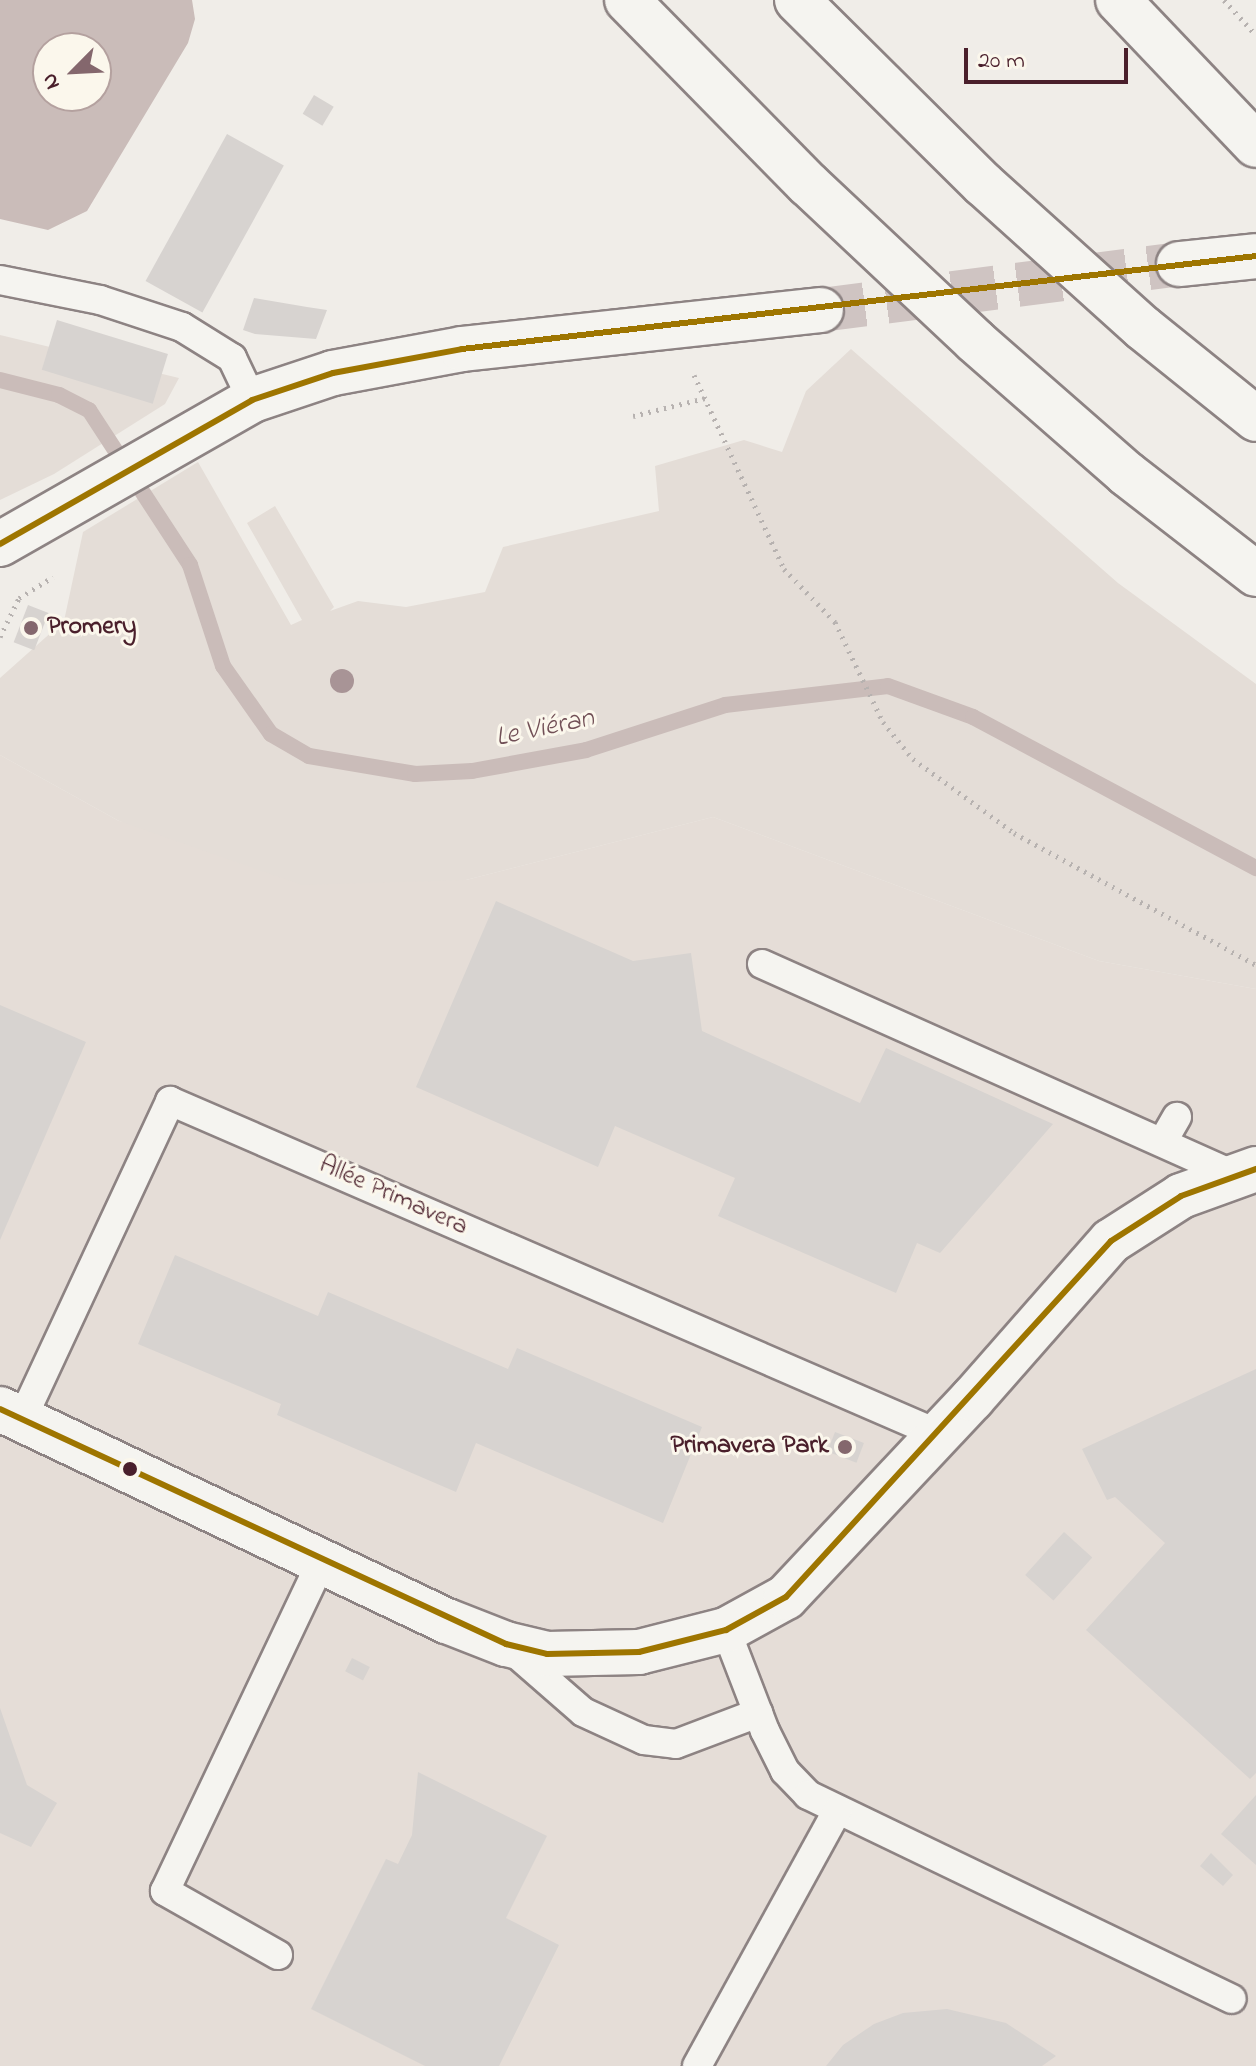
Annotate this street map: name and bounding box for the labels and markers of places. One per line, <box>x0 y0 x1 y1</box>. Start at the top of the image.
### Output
place label: Promery <box>47 612 136 644</box>
marker: Promery <box>22 619 40 637</box>
place label: Primavera Park <box>671 1431 829 1463</box>
marker: Primavera Park <box>836 1438 854 1456</box>
unlabelled marker <box>122 1461 138 1477</box>

